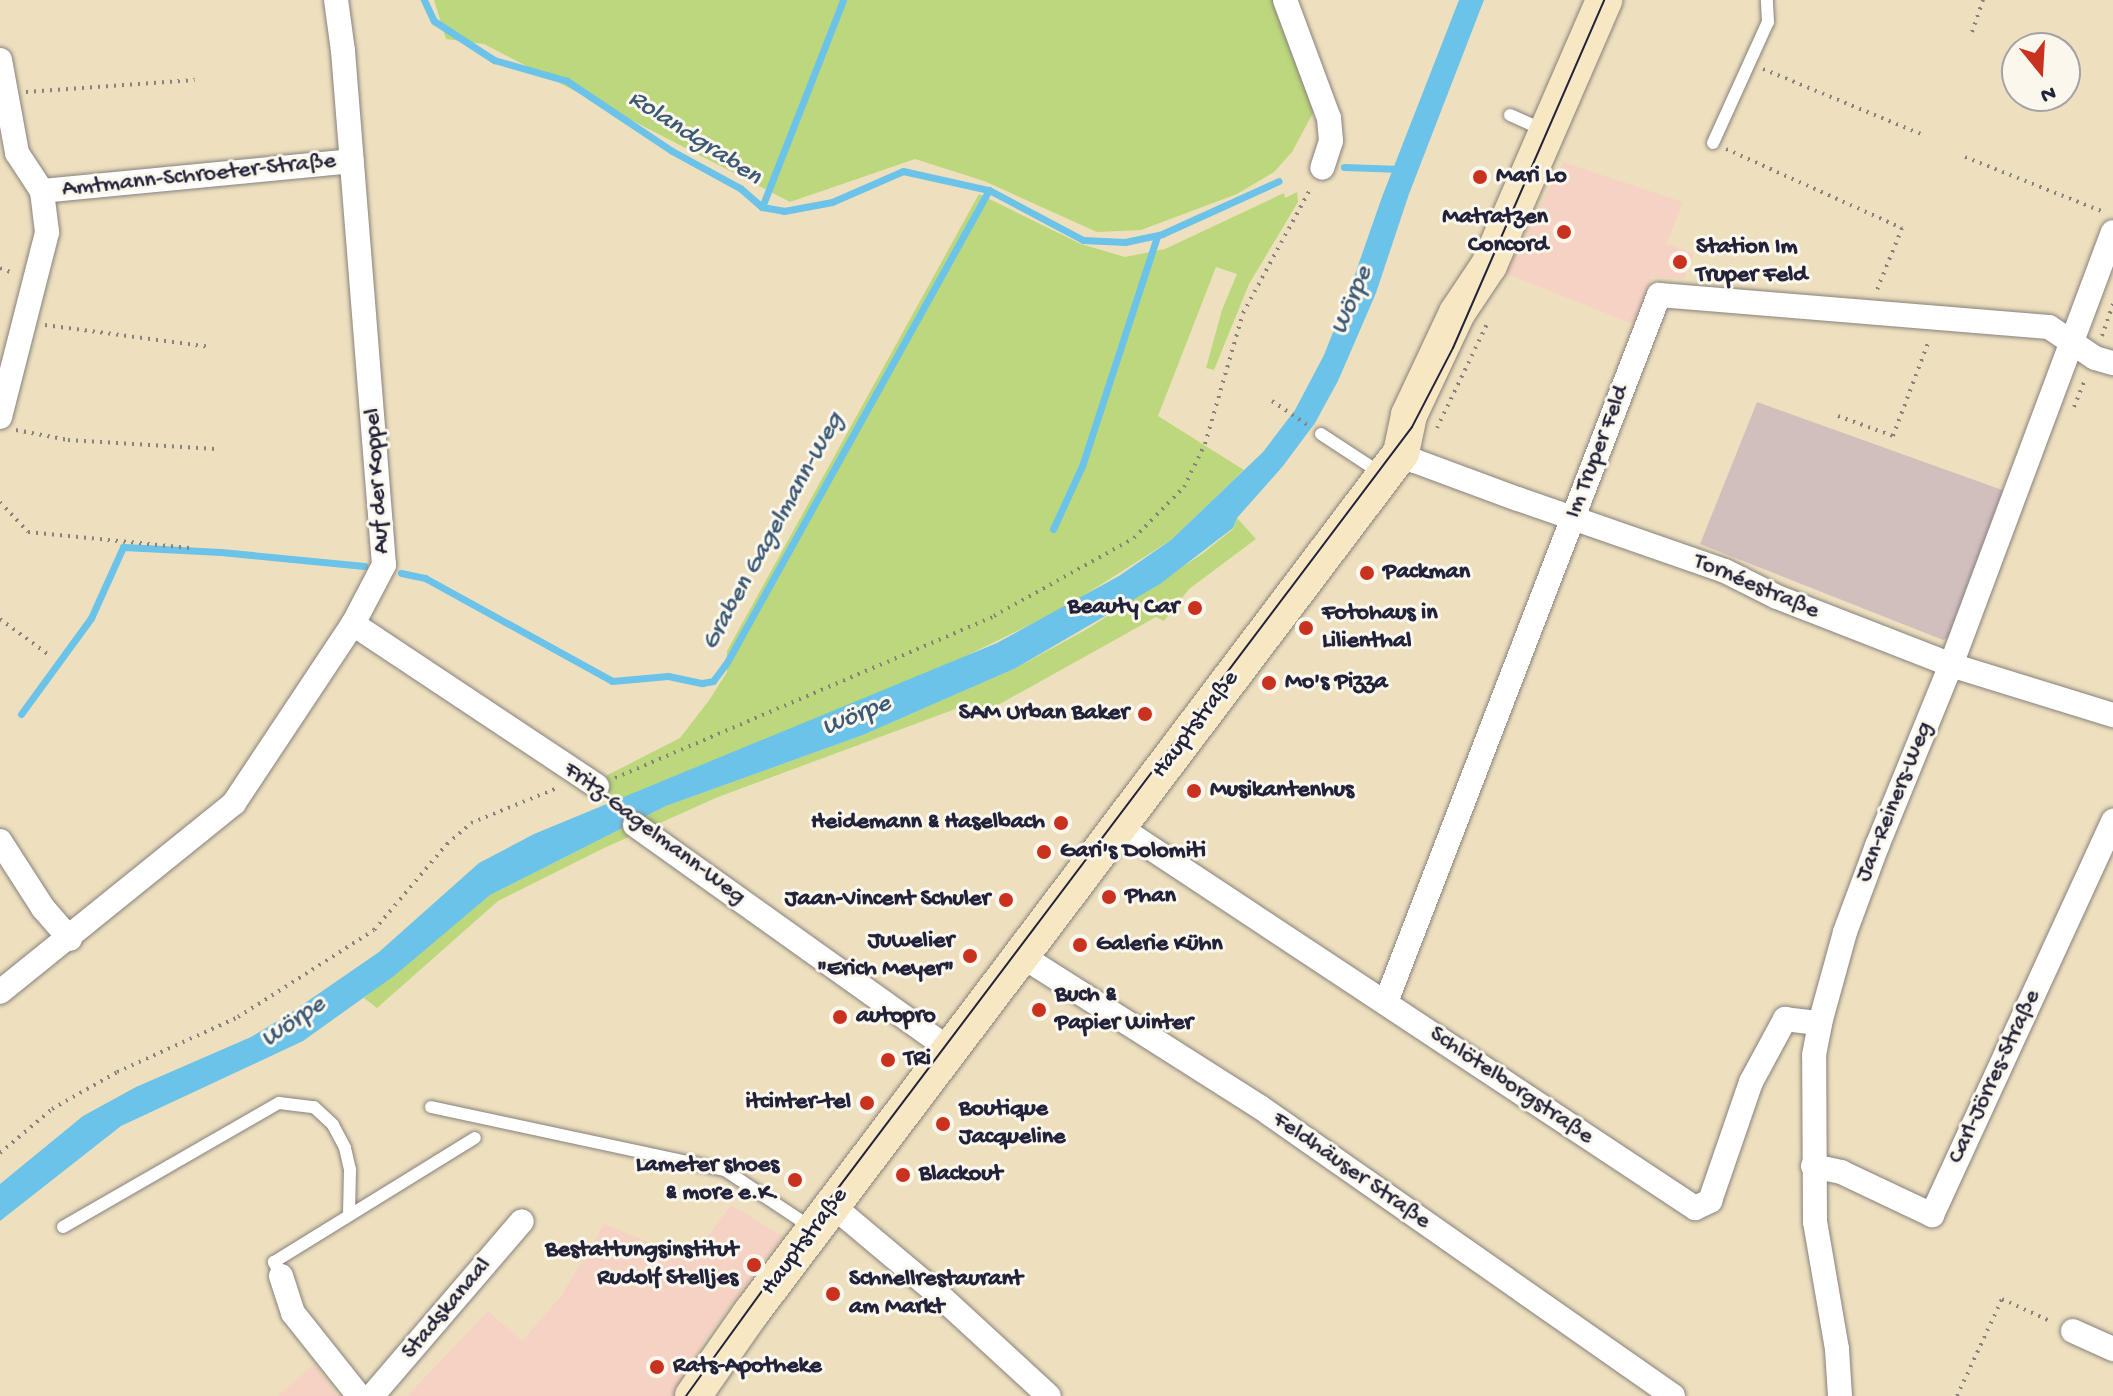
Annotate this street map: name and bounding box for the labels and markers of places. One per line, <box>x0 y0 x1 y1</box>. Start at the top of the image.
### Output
place label: Mari Lo <box>1496 163 1567 191</box>
marker: Mari Lo <box>1471 168 1489 186</box>
place label: Matratzen Concord <box>1442 204 1548 260</box>
marker: Matratzen Concord <box>1555 223 1573 241</box>
place label: Station Im Truper Feld <box>1696 234 1807 290</box>
marker: Station Im Truper Feld <box>1671 253 1689 271</box>
place label: Packman <box>1383 559 1470 587</box>
marker: Packman <box>1358 564 1376 582</box>
place label: Beauty Car <box>1068 594 1179 622</box>
marker: Beauty Car <box>1186 599 1204 617</box>
place label: Fotohaus in Lilienthal <box>1322 600 1438 656</box>
marker: Fotohaus in Lilienthal <box>1297 619 1315 637</box>
place label: Mo's Pizza <box>1285 669 1388 697</box>
marker: Mo's Pizza <box>1260 674 1278 692</box>
place label: SAM Urban Baker <box>959 700 1129 728</box>
marker: SAM Urban Baker <box>1136 705 1154 723</box>
place label: Musikantenhus <box>1210 777 1354 805</box>
marker: Musikantenhus <box>1185 782 1203 800</box>
place label: Heidemann & Haselbach <box>811 809 1045 837</box>
marker: Heidemann & Haselbach <box>1052 814 1070 832</box>
place label: Gari's Dolomiti <box>1060 838 1206 866</box>
marker: Gari's Dolomiti <box>1035 843 1053 861</box>
place label: Phan <box>1125 883 1176 911</box>
place label: Jaan-Vincent Schuler <box>785 886 990 914</box>
marker: Phan <box>1100 888 1118 906</box>
marker: Jaan-Vincent Schuler <box>997 891 1015 909</box>
place label: Juwelier "Erich Meyer" <box>817 928 954 984</box>
place label: Galerie Kühn <box>1096 931 1223 959</box>
marker: Galerie Kühn <box>1071 936 1089 954</box>
marker: Juwelier "Erich Meyer" <box>961 947 979 965</box>
place label: Buch & Papier Winter <box>1055 982 1193 1038</box>
marker: Buch & Papier Winter <box>1030 1001 1048 1019</box>
place label: autopro <box>856 1003 936 1031</box>
marker: autopro <box>831 1008 849 1026</box>
place label: TRi <box>904 1046 931 1074</box>
marker: TRi <box>879 1051 897 1069</box>
place label: itcinter-tel <box>746 1089 851 1117</box>
marker: itcinter-tel <box>858 1094 876 1112</box>
place label: Boutique Jacqueline <box>959 1096 1065 1152</box>
marker: Boutique Jacqueline <box>934 1115 952 1133</box>
place label: Lameter shoes & more e.K. <box>636 1152 779 1208</box>
place label: Blackout <box>919 1161 1002 1189</box>
marker: Blackout <box>894 1166 912 1184</box>
marker: Lameter shoes & more e.K. <box>786 1171 804 1189</box>
place label: Bestattungsinstitut Rudolf Stelljes <box>545 1237 738 1293</box>
marker: Bestattungsinstitut Rudolf Stelljes <box>745 1256 763 1274</box>
place label: Schnellrestaurant am Markt <box>849 1266 1023 1322</box>
marker: Schnellrestaurant am Markt <box>824 1285 842 1303</box>
place label: Rats-Apotheke <box>673 1353 822 1381</box>
marker: Rats-Apotheke <box>648 1358 666 1376</box>

